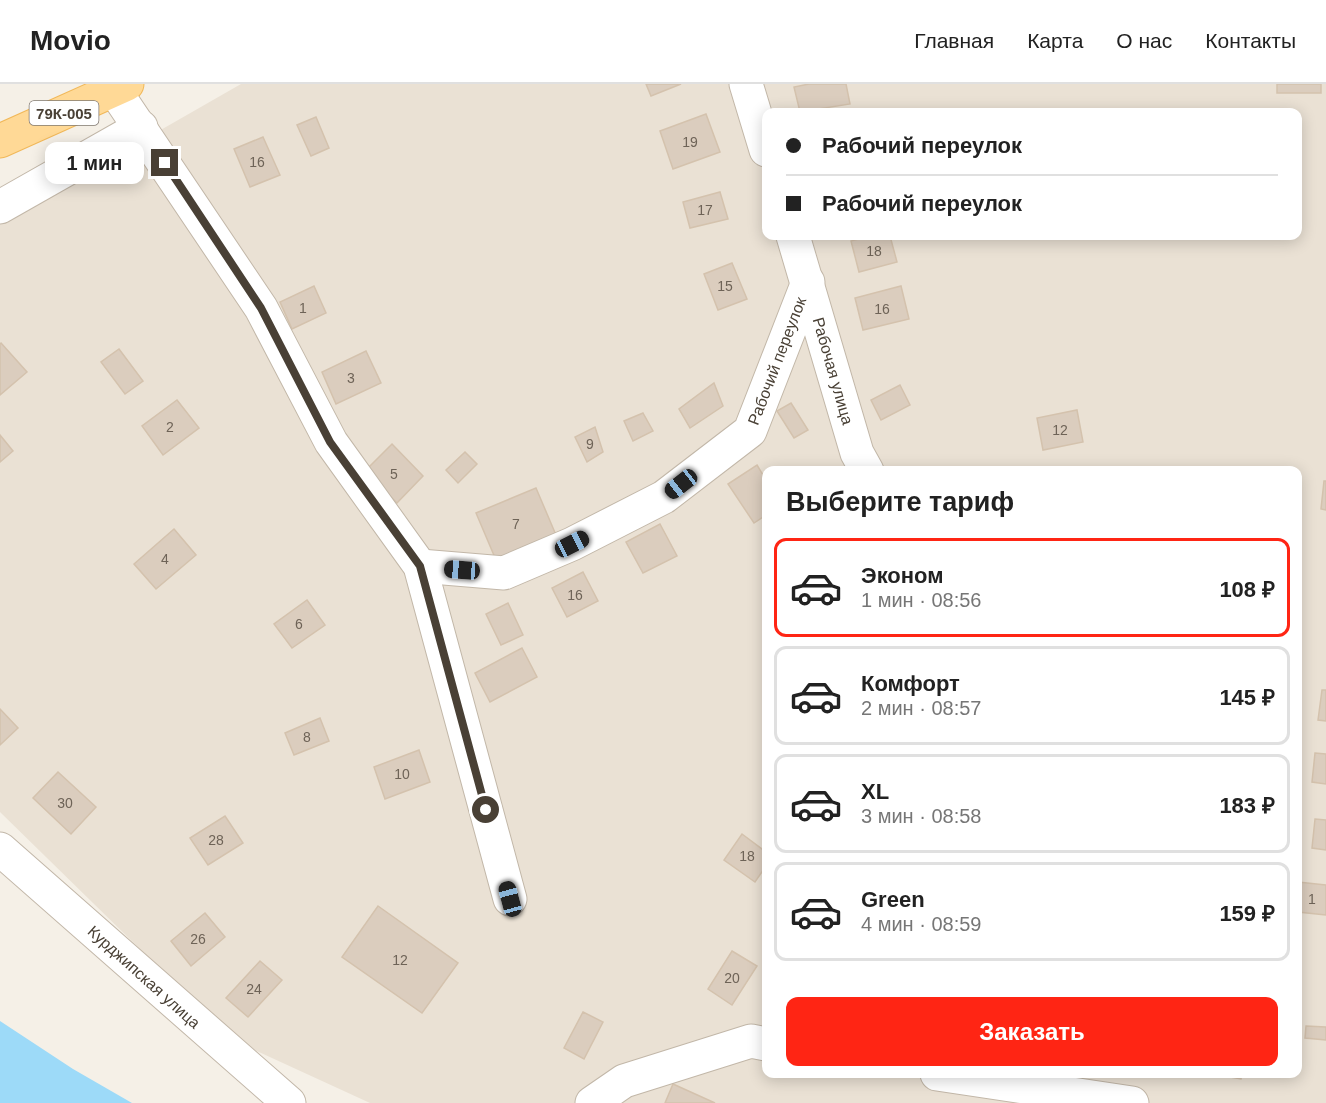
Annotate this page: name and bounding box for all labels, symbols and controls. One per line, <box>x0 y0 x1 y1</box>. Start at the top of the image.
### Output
text: Movio <box>30 25 111 56</box>
text: Главная <box>914 29 994 52</box>
text: Карта <box>1027 29 1083 52</box>
text: О нас <box>1116 29 1172 52</box>
text: Контакты <box>1205 29 1296 52</box>
road number: 79К-005 <box>29 101 98 125</box>
text: Рабочий переулок <box>822 133 1022 158</box>
house number: 19 <box>682 134 698 150</box>
callout: 1 мин <box>45 142 144 184</box>
route end <box>151 149 178 176</box>
text: 1 мин <box>67 152 122 174</box>
house number: 16 <box>249 154 265 170</box>
text: Рабочий переулок <box>822 191 1022 216</box>
house number: 17 <box>697 202 713 218</box>
house number: 18 <box>866 243 882 259</box>
house number: 15 <box>717 278 733 294</box>
street label: Рабочий переулок <box>745 294 810 427</box>
house number: 1 <box>299 300 307 316</box>
house number: 16 <box>874 301 890 317</box>
street label: Рабочая улица <box>810 315 857 427</box>
house number: 3 <box>347 370 355 386</box>
house number: 2 <box>166 419 174 435</box>
house number: 12 <box>1052 422 1068 438</box>
house number: 9 <box>586 436 594 452</box>
house number: 5 <box>390 466 398 482</box>
car <box>661 466 701 502</box>
text: Выберите тариф <box>786 487 1014 517</box>
house number: 7 <box>512 516 520 532</box>
car <box>552 528 592 560</box>
house number: 4 <box>161 551 169 567</box>
car <box>443 560 481 580</box>
icon: car <box>789 561 843 615</box>
text: Эконом <box>861 563 944 588</box>
text: 108 ₽ <box>1219 577 1275 602</box>
house number: 16 <box>567 587 583 603</box>
text: 1 мин · 08:56 <box>861 589 981 611</box>
house number: 6 <box>295 616 303 632</box>
icon: car <box>789 669 843 723</box>
text: Комфорт <box>861 671 960 696</box>
text: 145 ₽ <box>1219 685 1275 710</box>
text: 2 мин · 08:57 <box>861 697 981 719</box>
house number: 8 <box>303 729 311 745</box>
house number: 10 <box>394 766 410 782</box>
icon: car <box>789 777 843 831</box>
text: XL <box>861 779 889 804</box>
text: 183 ₽ <box>1219 793 1275 818</box>
house number: 30 <box>57 795 73 811</box>
route start <box>472 796 499 823</box>
text: 3 мин · 08:58 <box>861 805 981 827</box>
house number: 28 <box>208 832 224 848</box>
house number: 18 <box>739 848 755 864</box>
car <box>497 879 523 919</box>
icon: car <box>789 885 843 939</box>
text: Green <box>861 887 925 912</box>
house number: 1 <box>1308 891 1316 907</box>
text: 159 ₽ <box>1219 901 1275 926</box>
text: 4 мин · 08:59 <box>861 913 981 935</box>
street label: Курджипская улица <box>85 922 204 1032</box>
house number: 26 <box>190 931 206 947</box>
house number: 12 <box>392 952 408 968</box>
house number: 20 <box>724 970 740 986</box>
house number: 24 <box>246 981 262 997</box>
button: Заказать <box>786 997 1278 1066</box>

